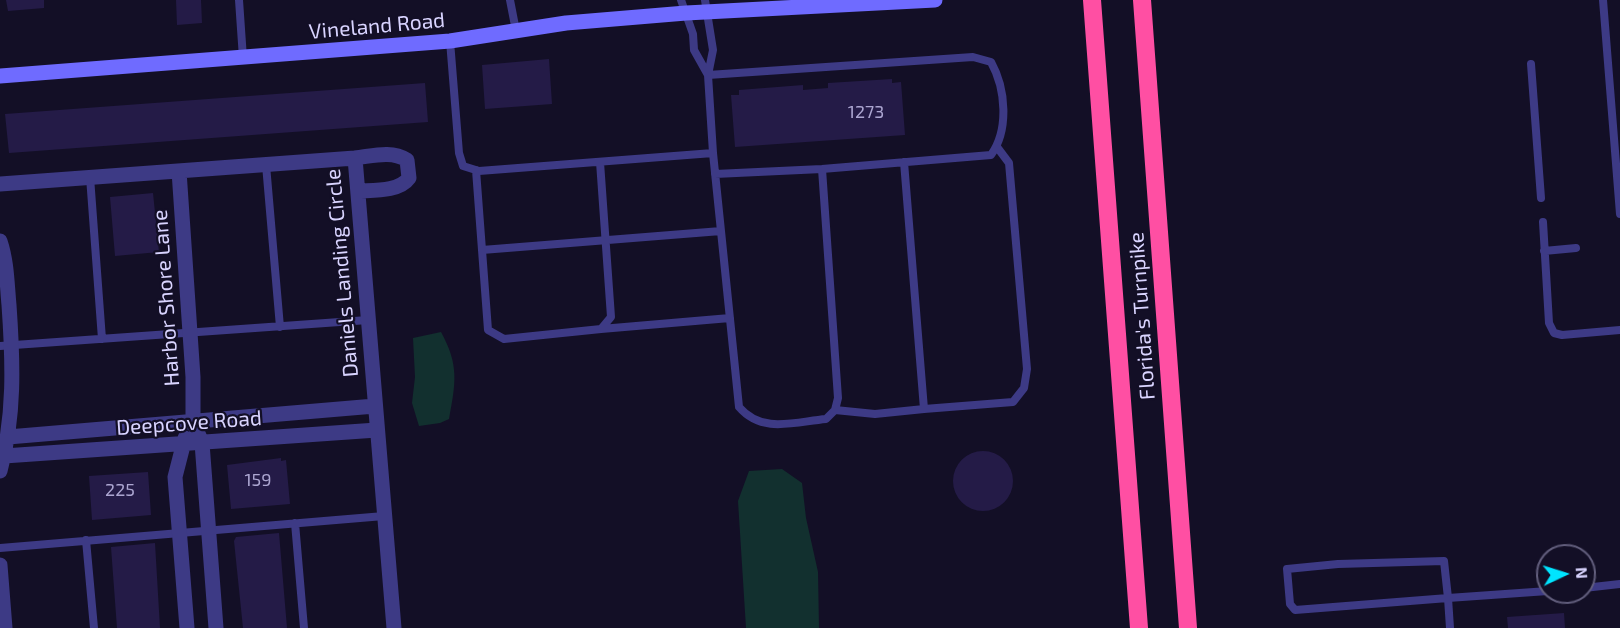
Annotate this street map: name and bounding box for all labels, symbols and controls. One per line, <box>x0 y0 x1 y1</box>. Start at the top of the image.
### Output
street label: Vineland Road <box>308 7 446 45</box>
house number: 1273 <box>848 101 884 123</box>
street label: Daniels Landing Circle <box>320 168 364 378</box>
street label: Harbor Shore Lane <box>147 209 185 387</box>
street label: Florida's Turnpike <box>1124 231 1160 401</box>
street label: Deepcove Road <box>115 405 263 441</box>
house number: 159 <box>244 469 272 491</box>
house number: 225 <box>105 479 135 501</box>
north arrow <box>1536 544 1596 604</box>
text: N <box>1573 566 1592 579</box>

